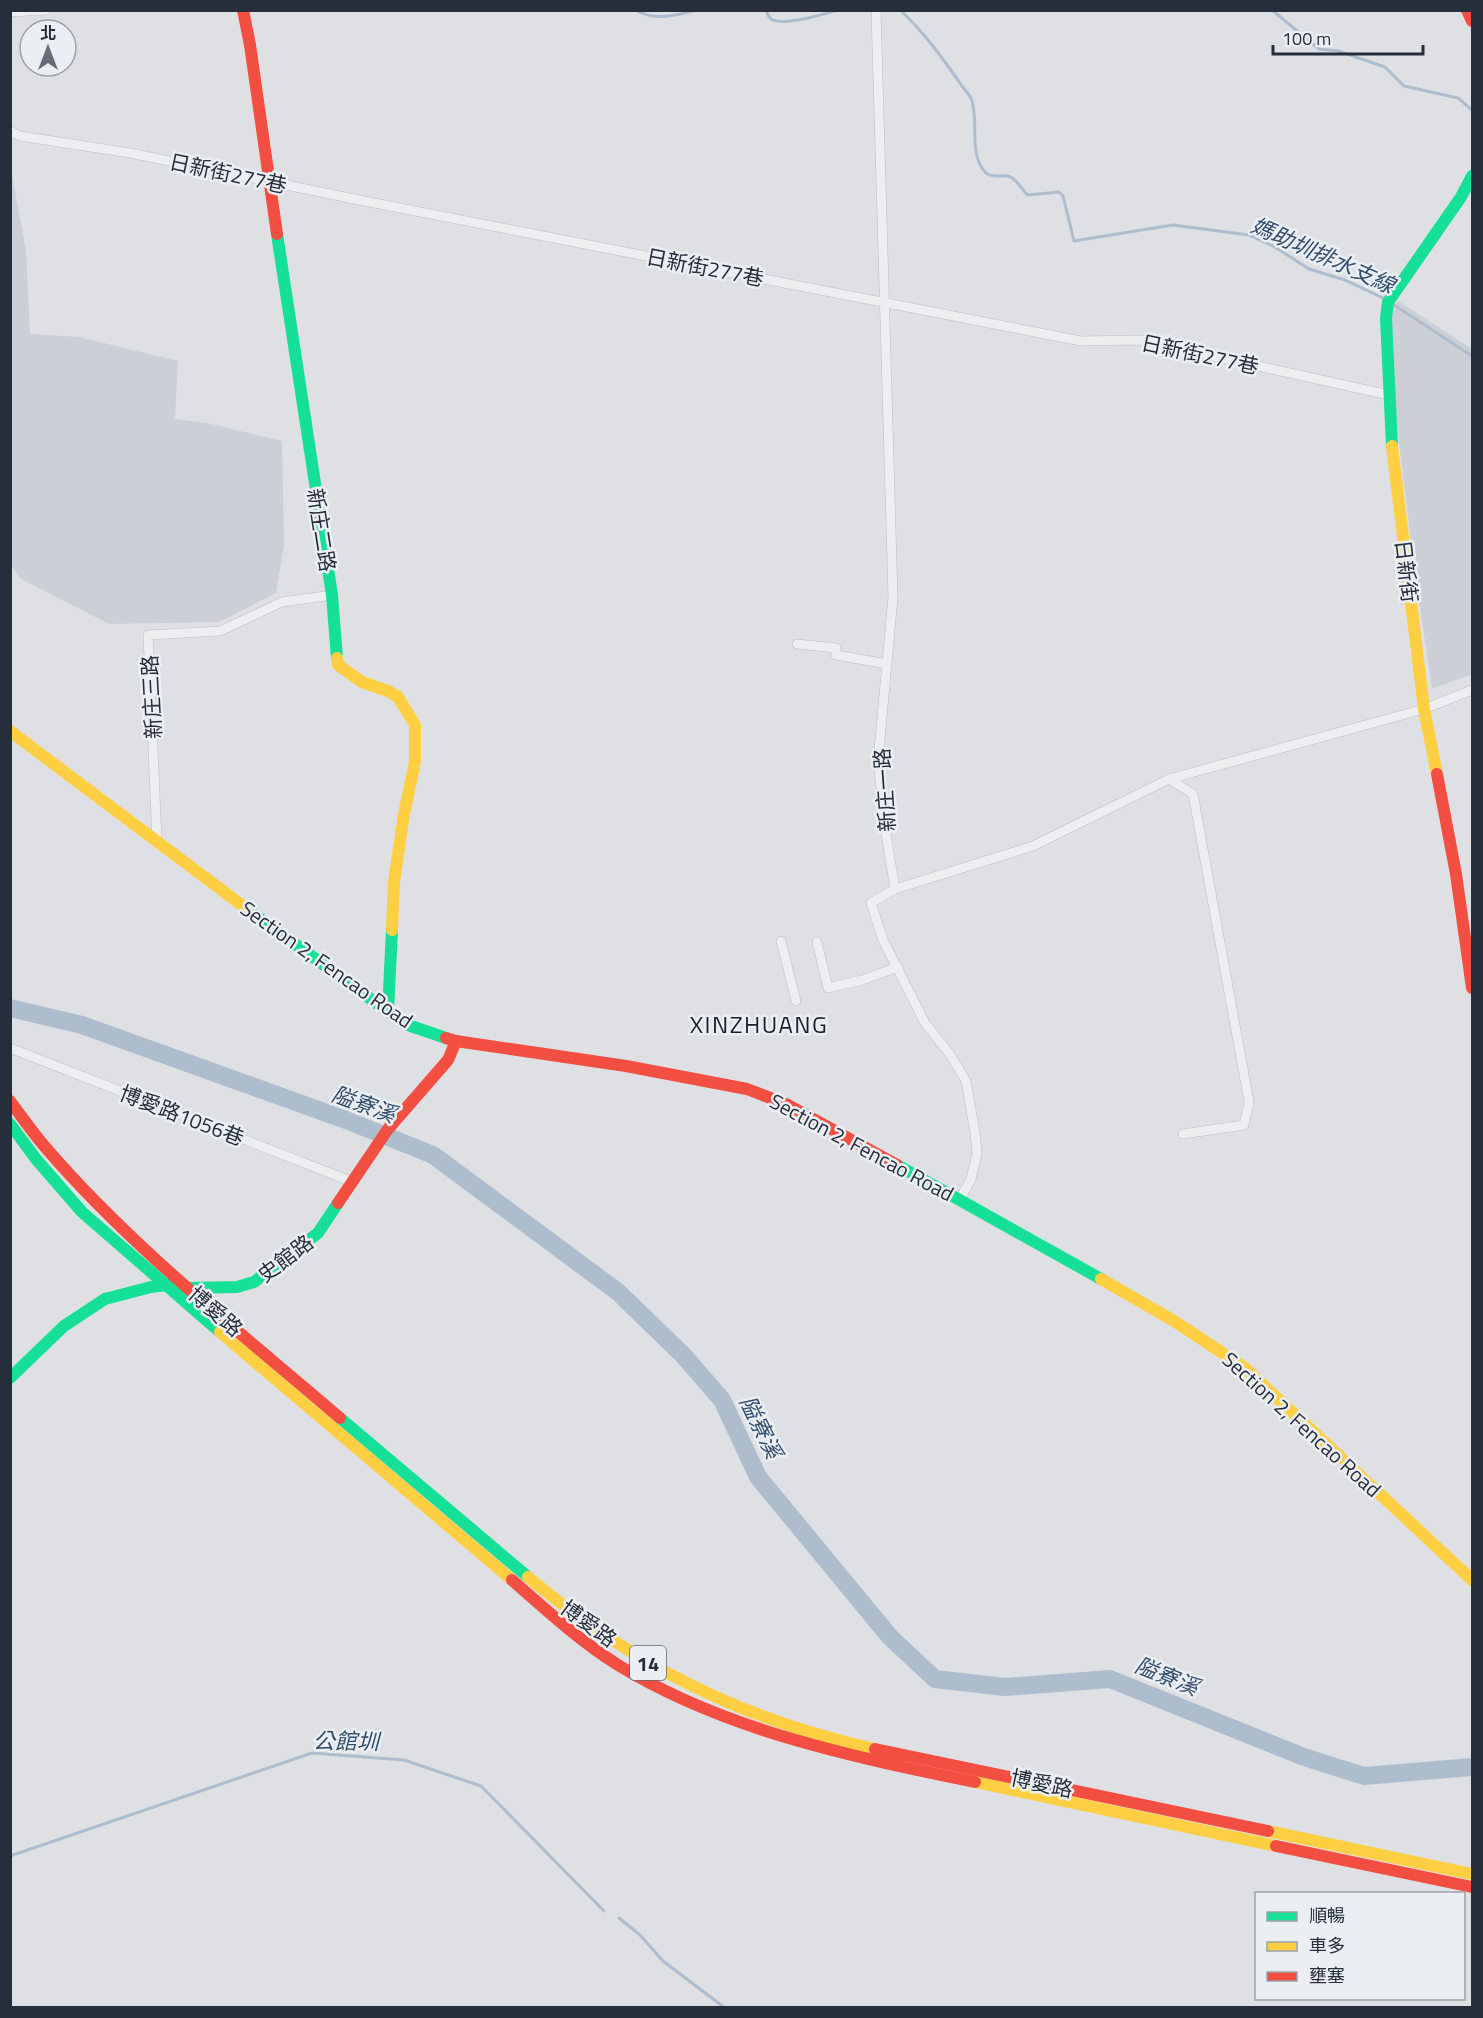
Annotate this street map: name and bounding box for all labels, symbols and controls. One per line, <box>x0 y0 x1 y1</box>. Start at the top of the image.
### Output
north arrow <box>18 18 78 78</box>
scale bar <box>1273 18 1423 56</box>
text: 北 <box>40 21 56 45</box>
text: 100 m <box>1282 25 1331 52</box>
street label: 日新街277巷 <box>166 145 290 201</box>
water label: 媽助圳排水支線 <box>1246 208 1403 303</box>
street label: 日新街277巷 <box>643 240 767 294</box>
street label: 日新街277巷 <box>1138 326 1262 382</box>
street label: 新庄二路 <box>300 486 344 574</box>
street label: 日新街 <box>1387 538 1427 604</box>
street label: 新庄三路 <box>133 654 169 740</box>
street label: 新庄一路 <box>865 747 903 833</box>
street label: Section 2, Fencao Road <box>234 892 420 1036</box>
district label: XINZHUANG <box>690 1006 828 1042</box>
street label: 博愛路1056巷 <box>115 1077 249 1153</box>
water label: 隘寮溪 <box>327 1077 404 1132</box>
street label: Section 2, Fencao Road <box>764 1085 960 1209</box>
street label: 史館路 <box>250 1226 320 1290</box>
street label: 博愛路 <box>182 1278 250 1344</box>
street label: Section 2, Fencao Road <box>1215 1344 1389 1504</box>
water label: 隘寮溪 <box>731 1390 792 1467</box>
street label: 博愛路 <box>554 1592 624 1654</box>
road number: 14 <box>630 1646 666 1680</box>
water label: 隘寮溪 <box>1130 1648 1207 1705</box>
water label: 公館圳 <box>313 1723 382 1759</box>
street label: 博愛路 <box>1008 1761 1076 1805</box>
legend <box>1255 1892 1465 2000</box>
text: 順暢 <box>1309 1902 1345 1929</box>
text: 車多 <box>1309 1932 1345 1959</box>
text: 壅塞 <box>1309 1962 1345 1989</box>

